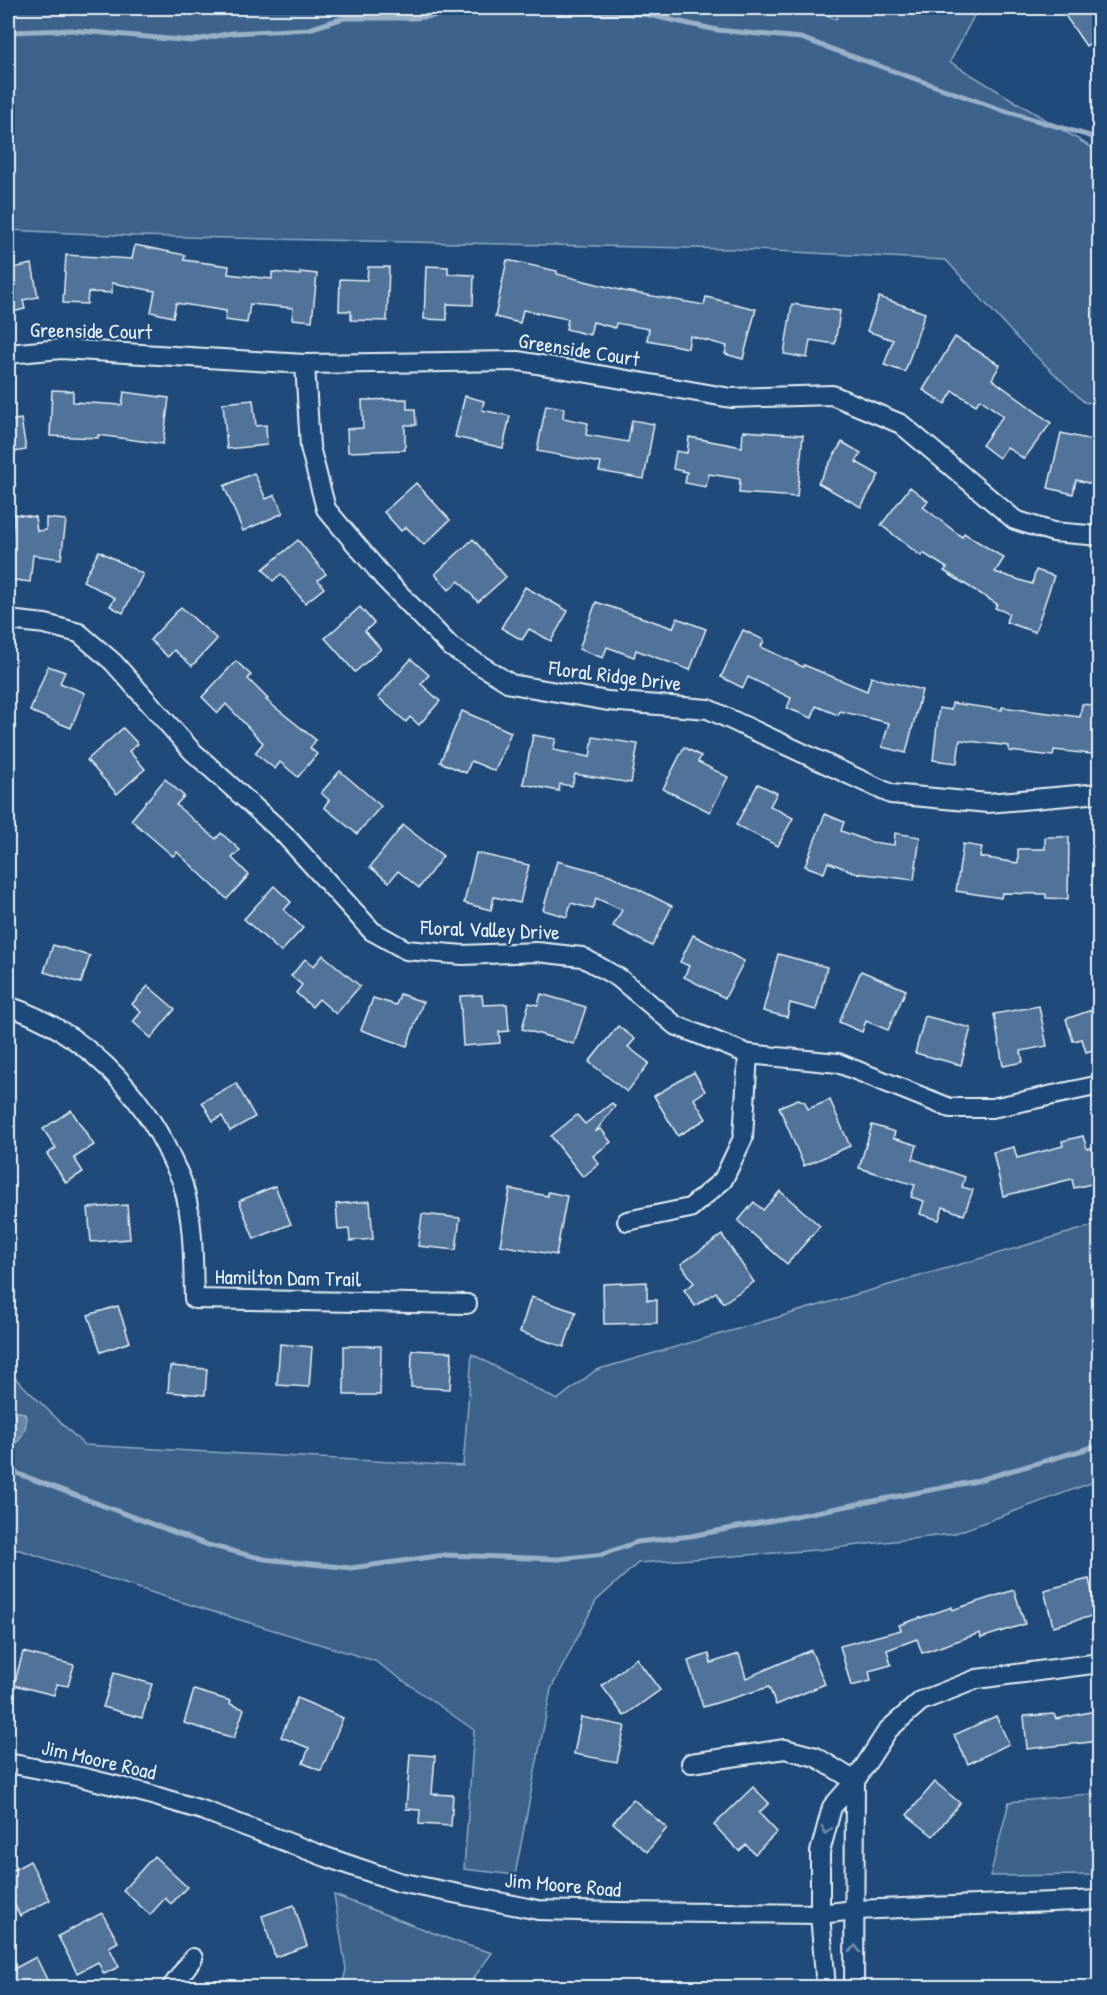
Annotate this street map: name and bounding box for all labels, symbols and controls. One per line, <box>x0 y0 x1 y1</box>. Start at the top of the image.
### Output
street label: Greenside Court <box>30 315 153 346</box>
street label: Greenside Court <box>516 326 642 374</box>
street label: Floral Ridge Drive <box>546 653 683 698</box>
street label: Floral Valley Drive <box>419 913 560 946</box>
street label: Hamilton Dam Trail <box>215 1262 362 1293</box>
street label: Jim Moore Road <box>39 1732 159 1787</box>
one-way arrow <box>821 1825 834 1835</box>
street label: Jim Moore Road <box>504 1865 622 1904</box>
one-way arrow <box>848 1944 861 1953</box>

